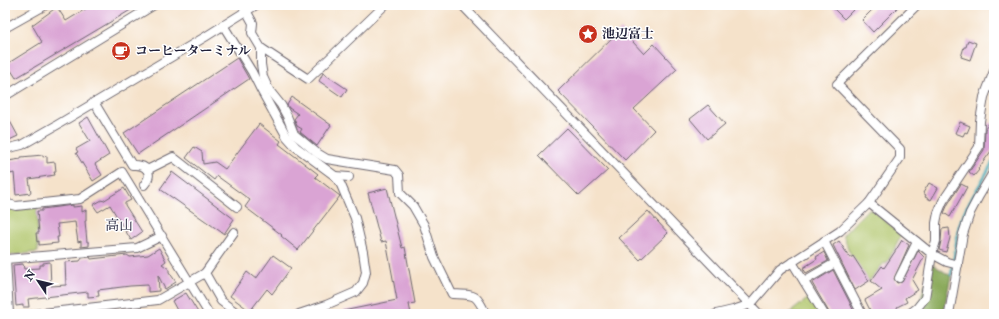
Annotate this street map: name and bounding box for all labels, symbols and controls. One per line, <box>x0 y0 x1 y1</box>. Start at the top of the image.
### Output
place icon: 池辺富士 <box>577 23 599 45</box>
place label: 池辺富士 <box>602 26 654 42</box>
cafe icon: コーヒーターミナル <box>110 40 132 62</box>
place label: コーヒーターミナル <box>135 43 251 59</box>
district label: 高山 <box>105 217 133 234</box>
north arrow <box>18 261 58 301</box>
text: N <box>21 267 39 284</box>

